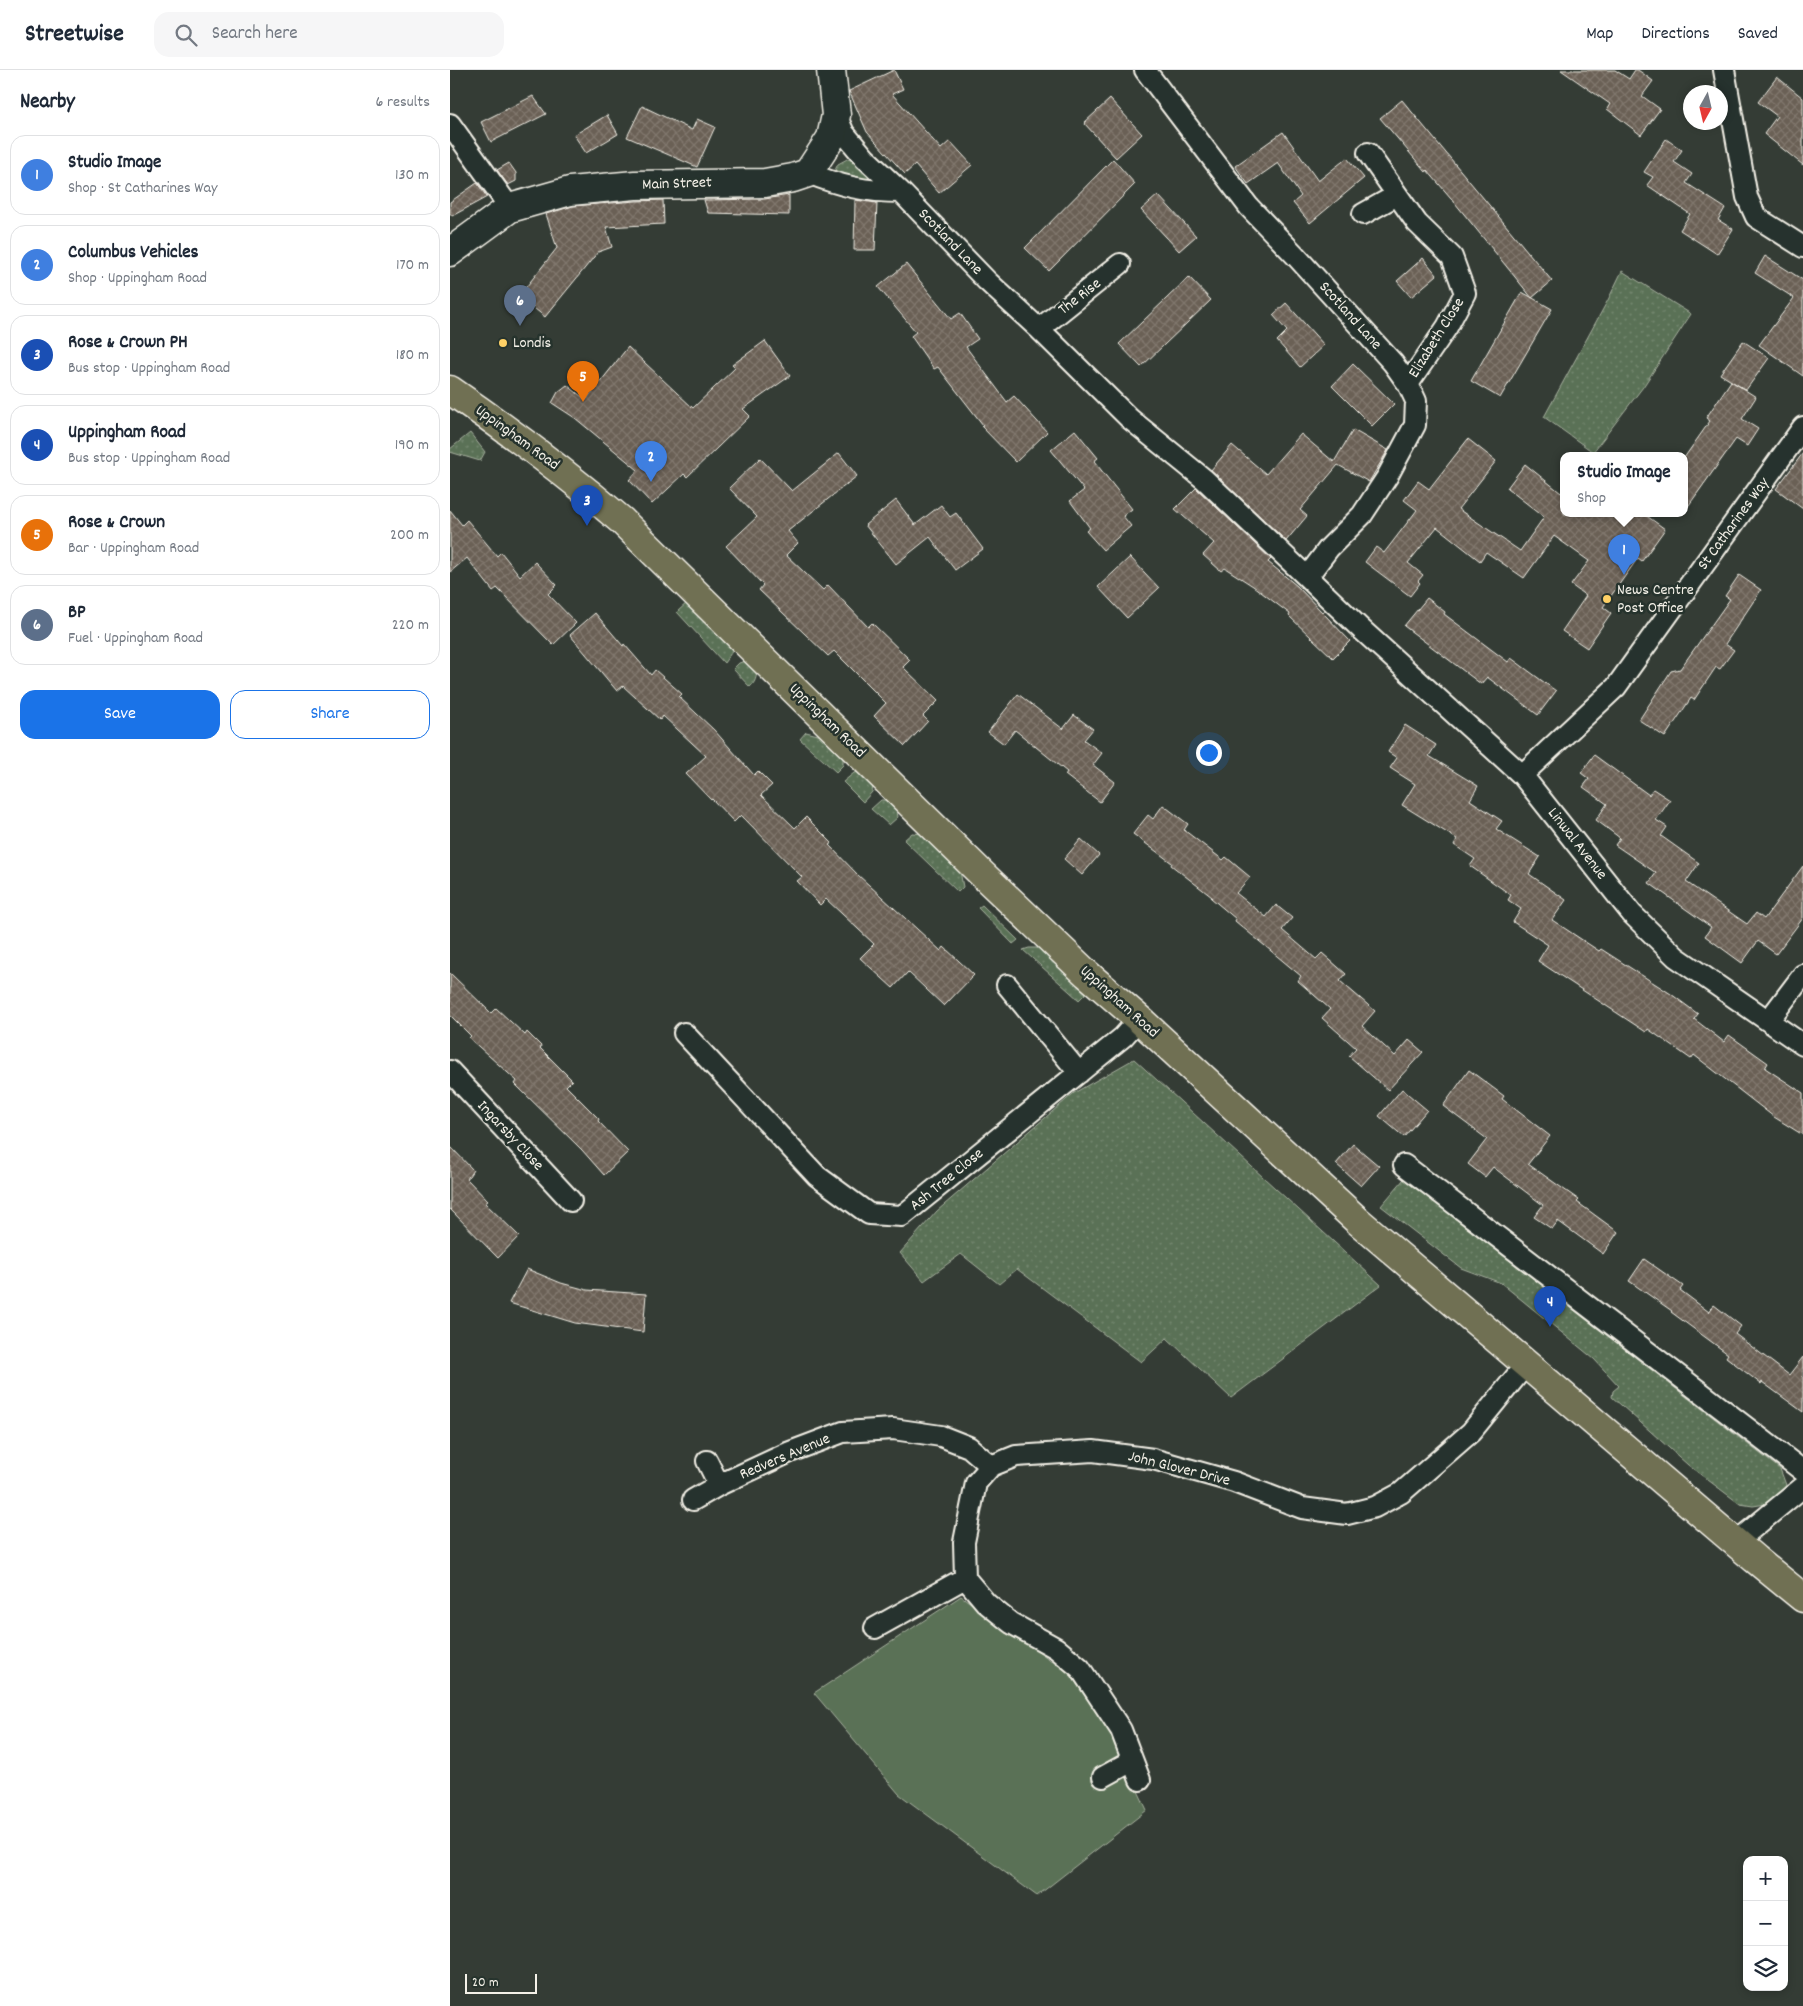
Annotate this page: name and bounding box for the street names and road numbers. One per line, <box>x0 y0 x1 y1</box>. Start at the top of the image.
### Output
street label: Main Street <box>642 171 712 197</box>
street label: Scotland Lane <box>912 203 988 281</box>
street label: The Rise <box>1054 273 1106 321</box>
street label: Scotland Lane <box>1313 277 1387 355</box>
street label: Elizabeth Close <box>1403 293 1471 383</box>
street label: Uppingham Road <box>470 400 564 476</box>
street label: St Catharines Way <box>1692 472 1776 575</box>
street label: Uppingham Road <box>783 678 871 764</box>
street label: Linwal Avenue <box>1541 803 1613 885</box>
street label: Uppingham Road <box>1074 960 1164 1044</box>
street label: Ingarsby Close <box>471 1096 549 1176</box>
street label: Ash Tree Close <box>905 1143 989 1217</box>
street label: Redvers Avenue <box>736 1428 834 1486</box>
street label: John Glover Drive <box>1126 1445 1232 1493</box>

